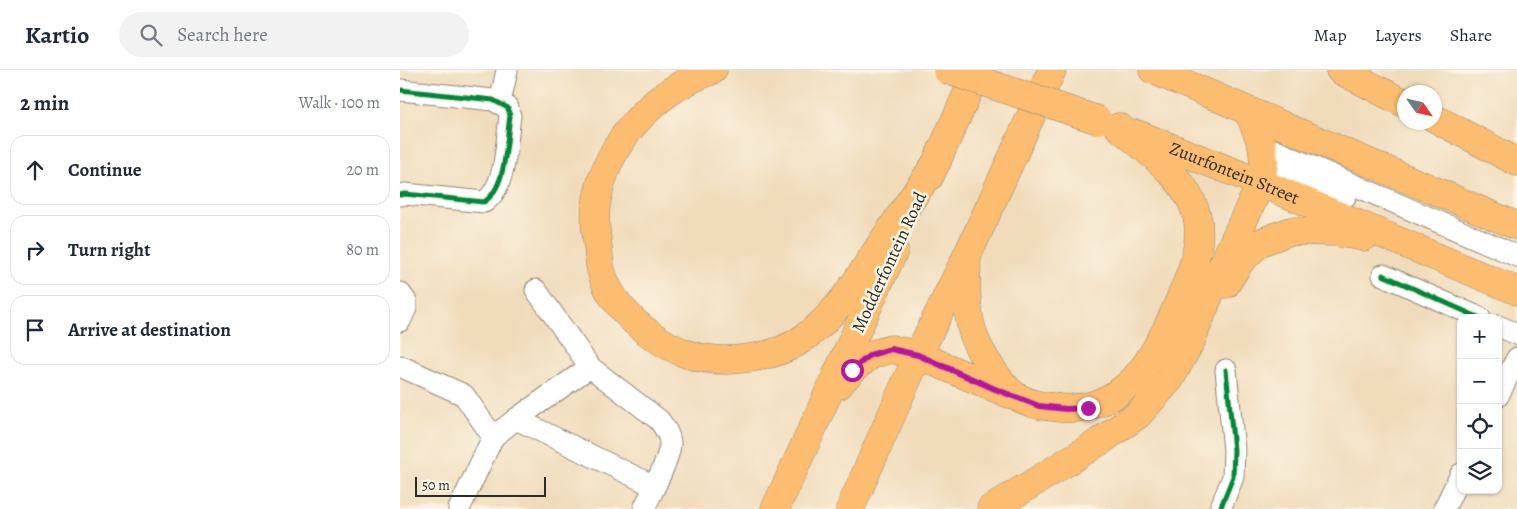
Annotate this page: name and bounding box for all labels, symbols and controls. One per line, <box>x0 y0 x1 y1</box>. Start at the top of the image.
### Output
search box <box>119 12 469 57</box>
text: Kartio <box>25 19 89 51</box>
icon: search <box>137 21 165 49</box>
text: Search here <box>177 22 268 48</box>
text: Map <box>1314 23 1347 47</box>
text: Layers <box>1375 23 1422 47</box>
text: Share <box>1450 23 1492 47</box>
north arrow <box>1397 85 1442 130</box>
text: 2 min <box>20 89 69 117</box>
text: Walk · 100 m <box>299 92 380 114</box>
street label: Zuurfontein Street <box>1166 136 1303 210</box>
icon: ahead <box>21 156 49 184</box>
text: Continue <box>68 157 142 183</box>
text: 20 m <box>346 159 379 181</box>
street label: Modderfontein Road <box>846 187 932 336</box>
icon: right <box>21 236 49 264</box>
text: Turn right <box>68 237 150 263</box>
text: 80 m <box>346 239 379 261</box>
map controls <box>1457 314 1502 494</box>
button: + <box>1457 314 1502 359</box>
icon: arrive <box>21 316 49 344</box>
text: Arrive at destination <box>68 317 231 343</box>
route start <box>841 359 864 382</box>
button: − <box>1457 359 1502 404</box>
route end <box>1077 397 1100 420</box>
button: locate <box>1457 404 1502 449</box>
button: layers <box>1457 449 1502 494</box>
scale bar <box>415 474 546 497</box>
text: 50 m <box>422 476 450 495</box>

